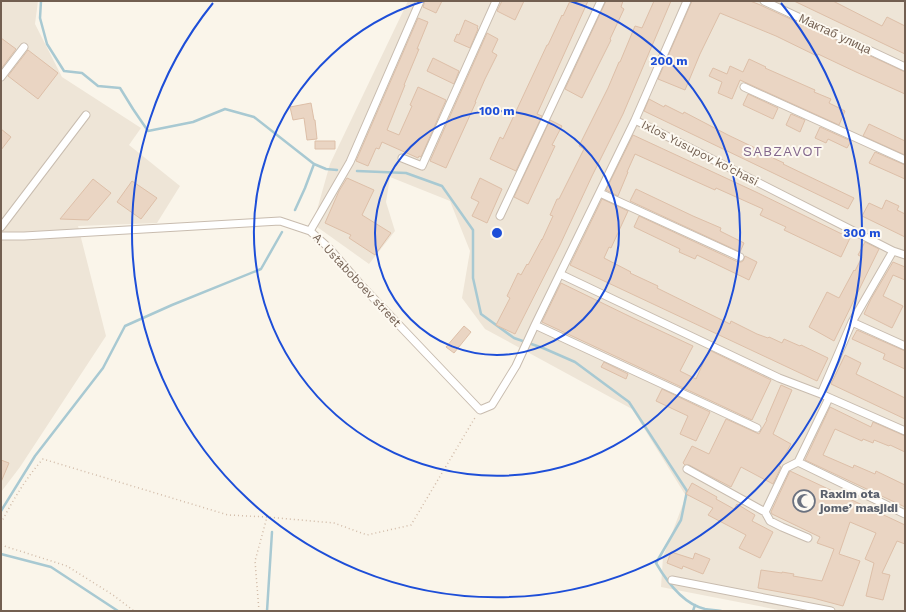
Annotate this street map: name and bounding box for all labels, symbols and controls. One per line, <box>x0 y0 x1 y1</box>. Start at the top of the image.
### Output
street label: Мактаб улица <box>797 11 874 57</box>
text: 200 m <box>650 54 688 68</box>
text: 100 m <box>479 104 515 118</box>
street label: Ixlos Yusupov ko'chasi <box>639 117 761 189</box>
district label: SABZAVOT <box>743 143 823 159</box>
centre of rings <box>490 226 504 240</box>
text: 300 m <box>843 226 881 240</box>
street label: A. Ustaboboev street <box>310 230 404 330</box>
place label: Raxim ota jome’ masjidi <box>818 487 898 515</box>
mosque icon: Raxim ota jome’ masjidi <box>791 488 817 514</box>

